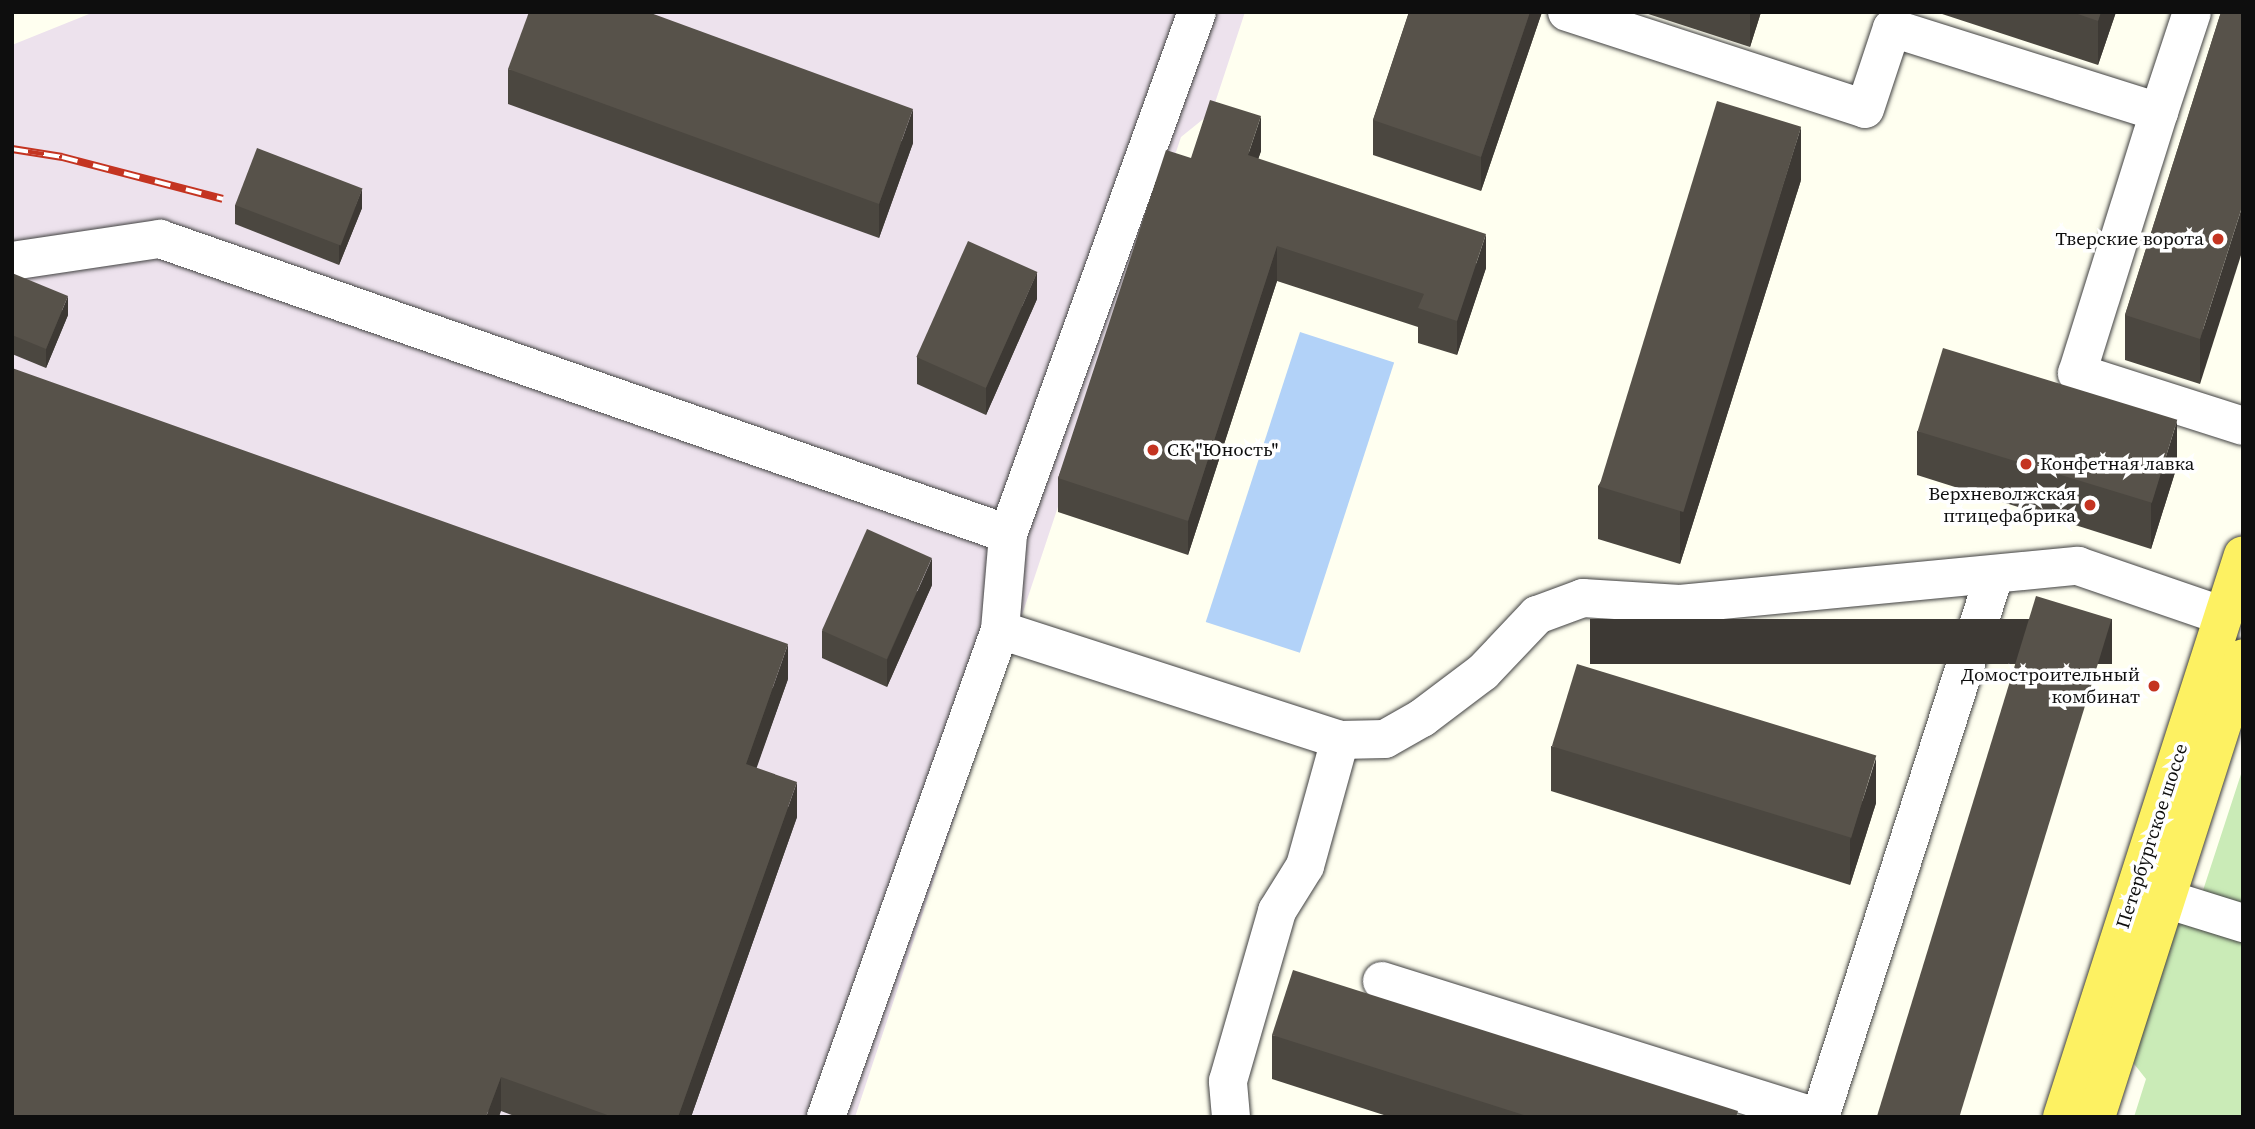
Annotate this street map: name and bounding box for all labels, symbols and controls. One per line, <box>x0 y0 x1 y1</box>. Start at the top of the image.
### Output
place label: Тверские ворота <box>2055 228 2204 250</box>
marker: Тверские ворота <box>2210 231 2226 247</box>
place label: СК "Юность" <box>1167 439 1278 461</box>
marker: СК "Юность" <box>1145 442 1161 458</box>
place label: Конфетная лавка <box>2040 453 2194 475</box>
marker: Конфетная лавка <box>2018 456 2034 472</box>
place label: Верхневолжская птицефабрика <box>1928 483 2076 527</box>
marker: Верхневолжская птицефабрика <box>2082 497 2098 513</box>
place label: Домостроительный комбинат <box>1961 664 2140 708</box>
marker: Домостроительный комбинат <box>2146 678 2162 694</box>
street label: Петербургское шоссе <box>2111 741 2193 931</box>

